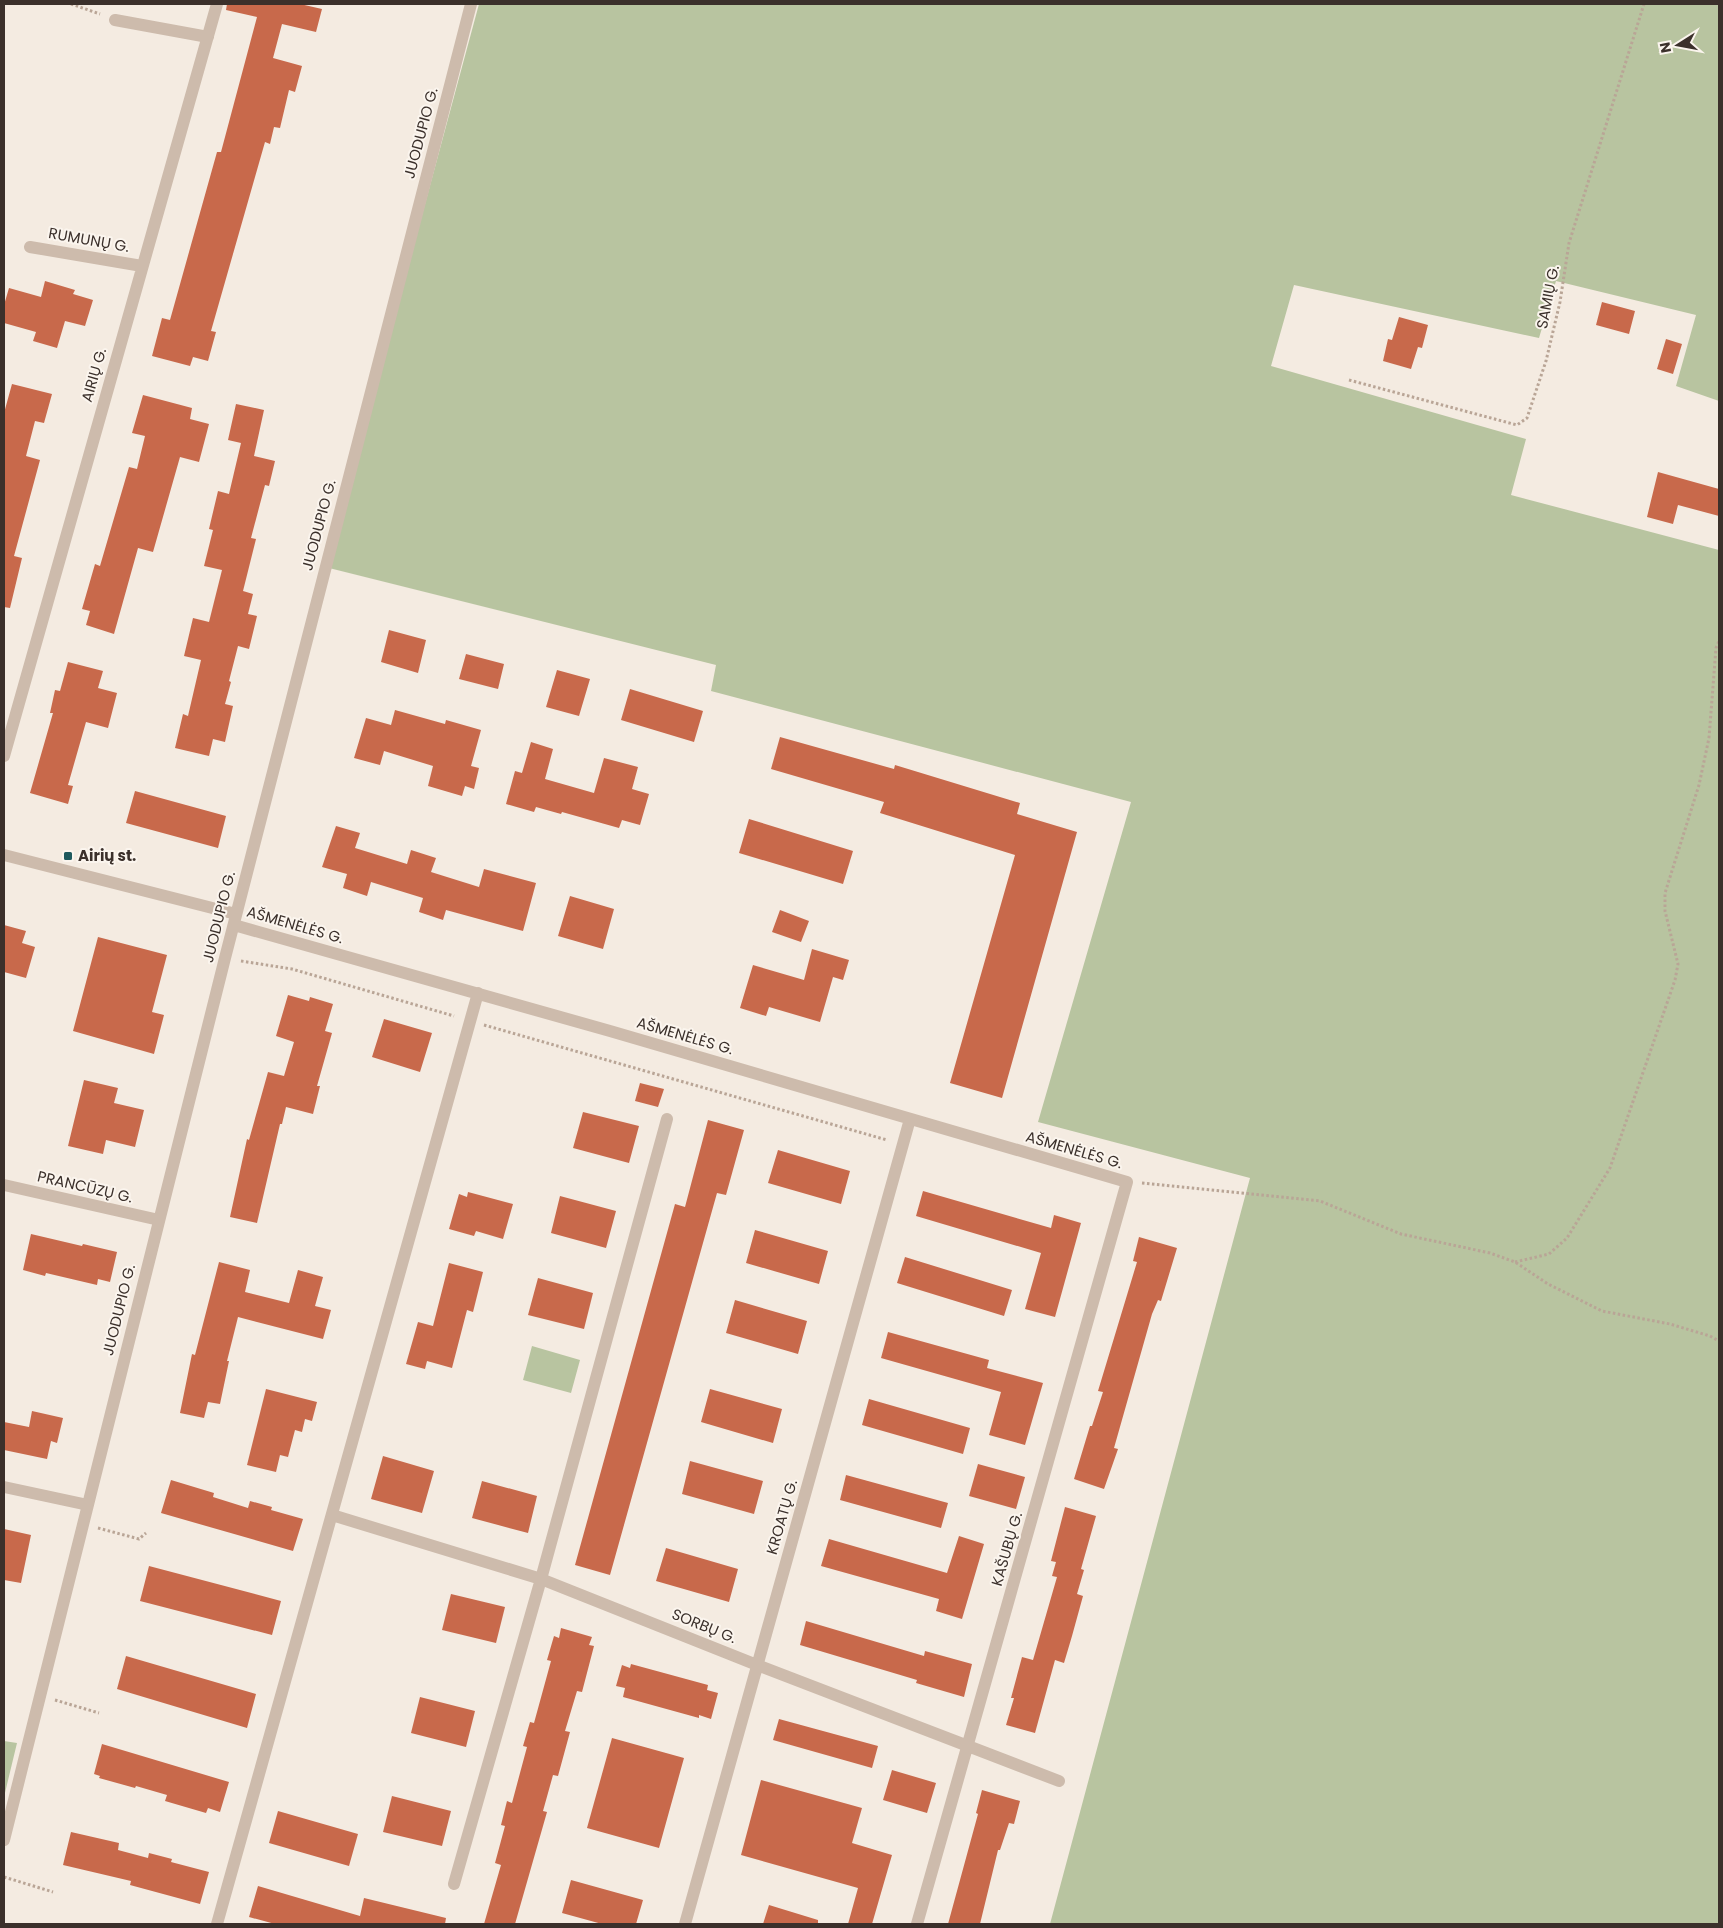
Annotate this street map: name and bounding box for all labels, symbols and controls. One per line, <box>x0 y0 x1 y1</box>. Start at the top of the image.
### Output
north arrow <box>1653 20 1703 70</box>
text: N <box>1654 40 1676 55</box>
street label: JUODUPIO G. <box>398 85 443 181</box>
street label: RUMUNŲ G. <box>47 222 131 257</box>
street label: SAMIŲ G. <box>1531 263 1564 331</box>
street label: AIRIŲ G. <box>76 345 111 404</box>
street label: JUODUPIO G. <box>296 477 341 573</box>
place label: Airių st. <box>78 845 136 866</box>
marker: Airių st. <box>62 850 74 862</box>
street label: JUODUPIO G. <box>197 869 240 965</box>
street label: AŠMENĖLĖS G. <box>244 901 346 948</box>
street label: AŠMENĖLĖS G. <box>634 1012 736 1059</box>
street label: AŠMENĖLĖS G. <box>1023 1126 1125 1173</box>
street label: PRANCŪZŲ G. <box>35 1165 135 1208</box>
street label: JUODUPIO G. <box>97 1262 140 1358</box>
street label: KROATŲ G. <box>761 1477 802 1557</box>
street label: KAŠUBŲ G. <box>986 1509 1027 1588</box>
street label: SORBŲ G. <box>669 1603 740 1648</box>

